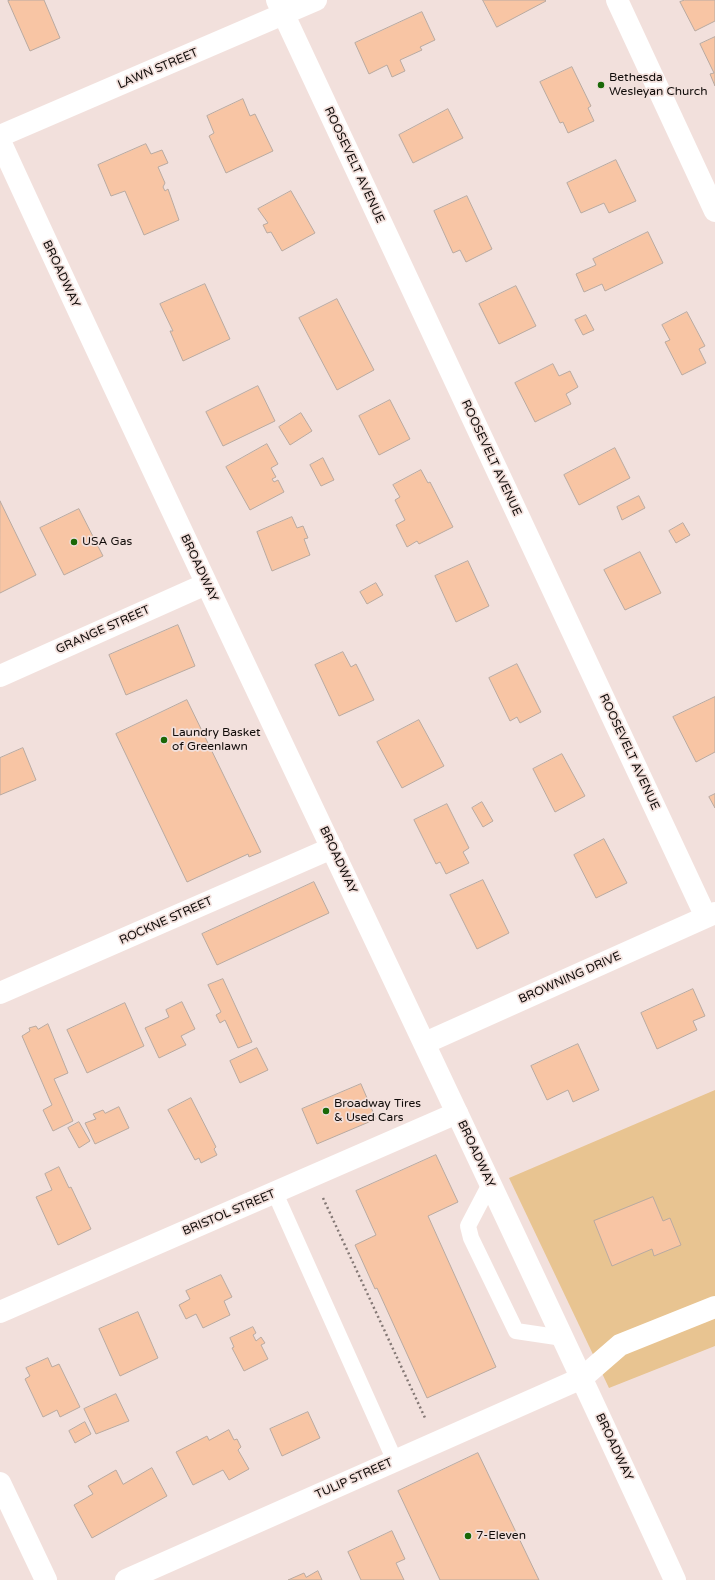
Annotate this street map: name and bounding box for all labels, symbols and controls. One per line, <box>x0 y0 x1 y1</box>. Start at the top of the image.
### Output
street label: LAWN STREET <box>116 46 200 92</box>
place label: Bethesda Wesleyan Church <box>609 71 707 99</box>
marker: Bethesda Wesleyan Church <box>596 80 606 90</box>
street label: ROOSEVELT AVENUE <box>321 105 387 225</box>
street label: BROADWAY <box>39 238 83 310</box>
street label: ROOSEVELT AVENUE <box>458 398 524 518</box>
street label: BROADWAY <box>177 532 221 604</box>
place label: USA Gas <box>82 535 132 549</box>
marker: USA Gas <box>69 537 79 547</box>
street label: GRANGE STREET <box>54 603 152 657</box>
street label: ROOSEVELT AVENUE <box>596 692 662 812</box>
place label: Laundry Basket of Greenlawn <box>172 726 261 754</box>
marker: Laundry Basket of Greenlawn <box>159 735 169 745</box>
street label: BROADWAY <box>316 824 360 896</box>
street label: ROCKNE STREET <box>117 894 215 948</box>
street label: BROWNING DRIVE <box>517 949 623 1007</box>
place label: Broadway Tires & Used Cars <box>334 1097 421 1125</box>
marker: Broadway Tires & Used Cars <box>321 1106 331 1116</box>
street label: BROADWAY <box>454 1118 498 1190</box>
street label: BRISTOL STREET <box>180 1187 278 1239</box>
street label: BROADWAY <box>592 1411 636 1483</box>
street label: TULIP STREET <box>313 1455 395 1503</box>
place label: 7-Eleven <box>476 1529 526 1543</box>
marker: 7-Eleven <box>463 1531 473 1541</box>

